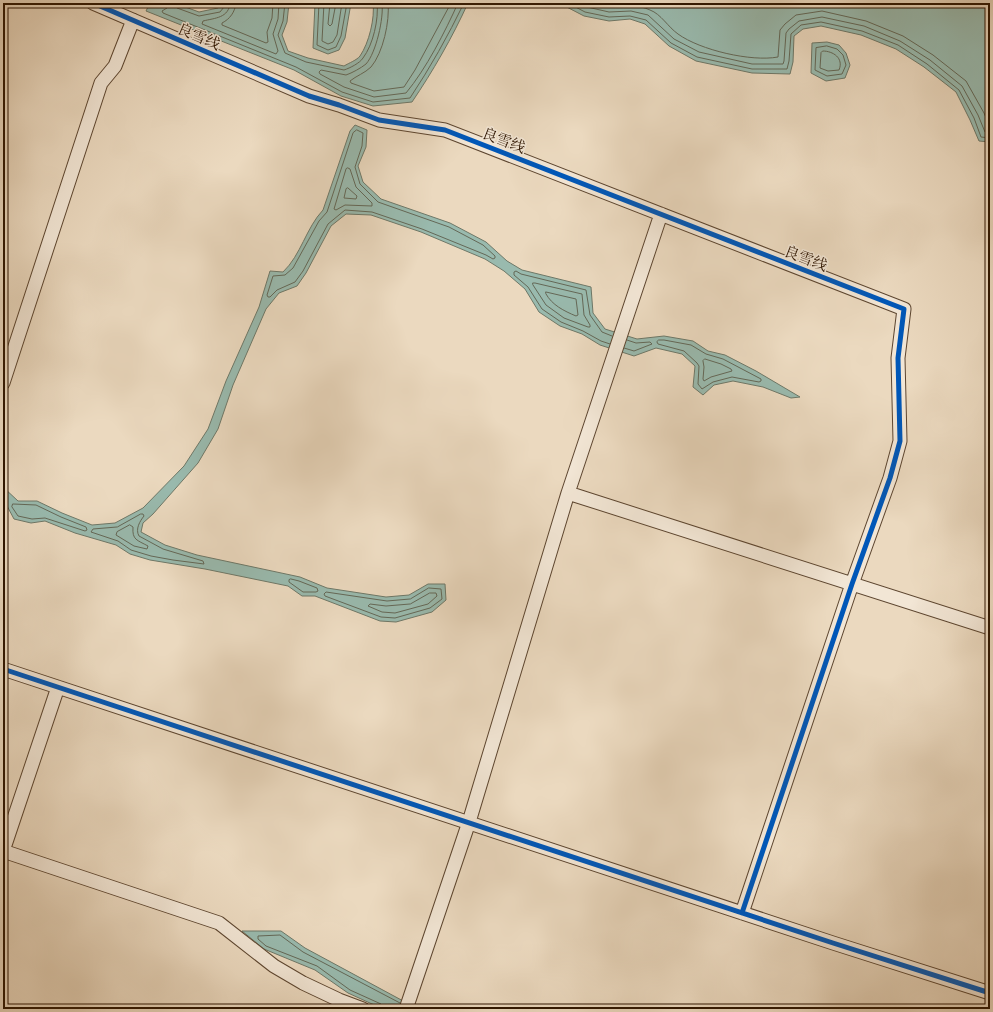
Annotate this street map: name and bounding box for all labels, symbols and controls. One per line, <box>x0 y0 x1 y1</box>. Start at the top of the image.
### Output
street label: 良雪线 <box>174 18 224 54</box>
street label: 良雪线 <box>479 122 529 158</box>
street label: 良雪线 <box>781 240 831 276</box>

